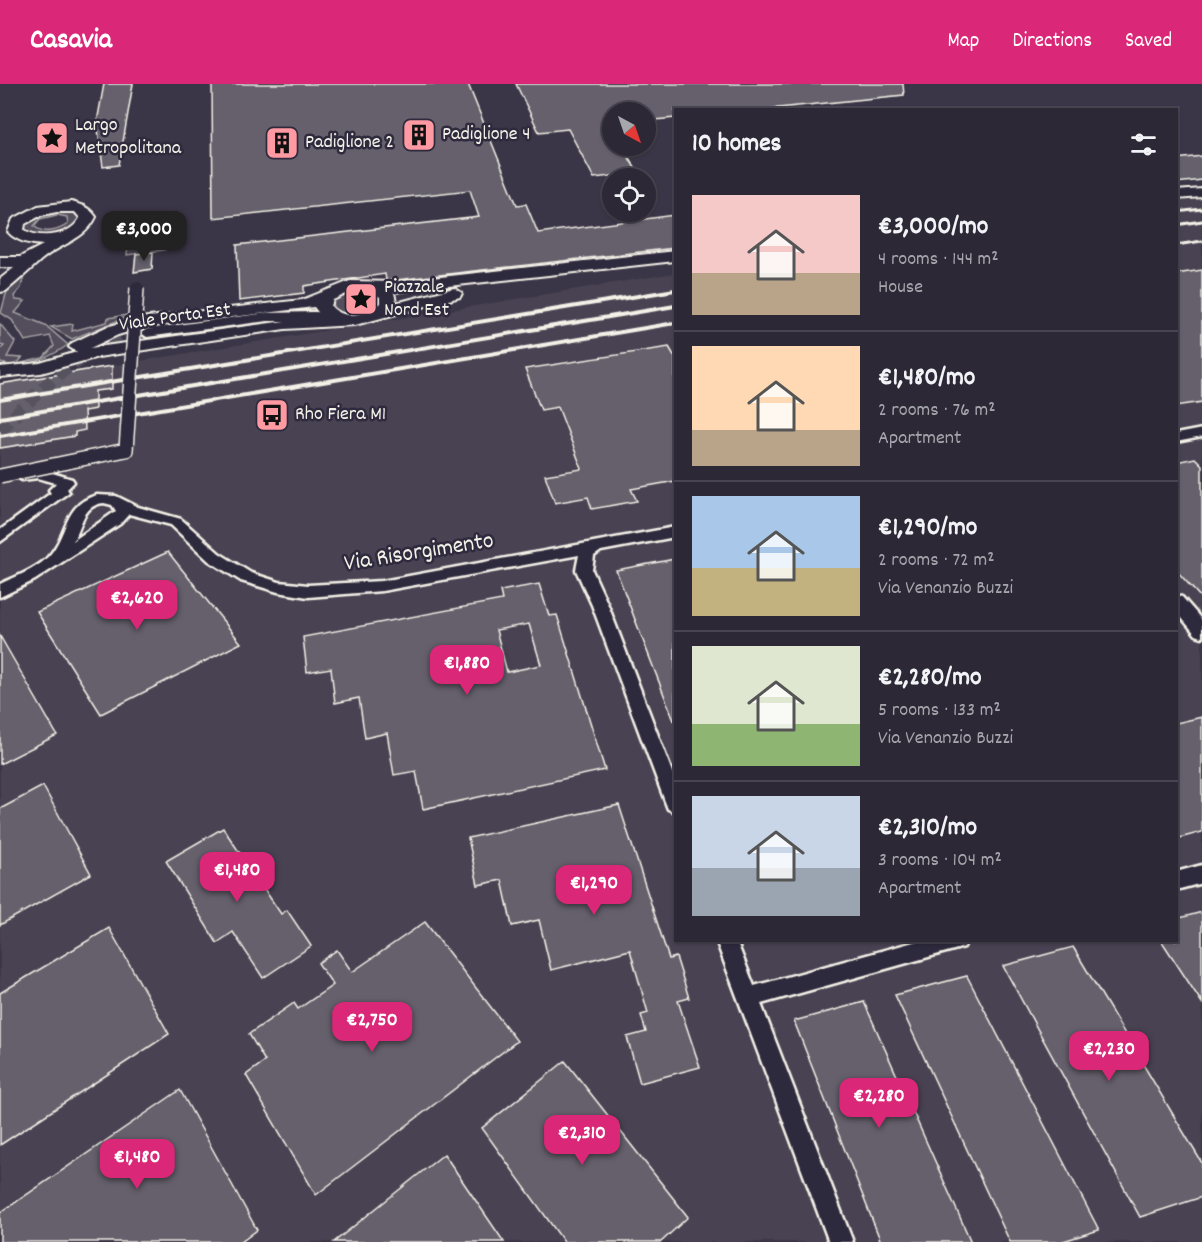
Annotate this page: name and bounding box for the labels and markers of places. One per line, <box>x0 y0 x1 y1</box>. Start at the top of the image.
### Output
place label: Largo Metropolitana <box>75 112 182 163</box>
building icon: Padiglione 4 <box>401 117 437 153</box>
place icon: Largo Metropolitana <box>34 120 70 156</box>
place label: Padiglione 4 <box>442 121 531 149</box>
building icon: Padiglione 2 <box>264 125 300 161</box>
place label: Padiglione 2 <box>305 129 394 157</box>
pin: €3,000 <box>95 211 193 262</box>
place label: Piazzale Nord Est <box>384 274 449 325</box>
place icon: Piazzale Nord Est <box>343 281 379 317</box>
bus stop icon: Rho Fiera M1 <box>254 397 290 433</box>
place label: Rho Fiera M1 <box>295 401 386 429</box>
pin: €2,620 <box>88 580 186 631</box>
pin: €1,880 <box>418 645 516 696</box>
pin: €1,480 <box>188 852 286 903</box>
pin: €1,290 <box>545 865 643 916</box>
pin: €2,750 <box>323 1002 421 1053</box>
pin: €2,230 <box>1060 1031 1158 1082</box>
pin: €2,280 <box>830 1078 928 1129</box>
pin: €2,310 <box>533 1115 631 1166</box>
pin: €1,480 <box>88 1139 186 1190</box>

